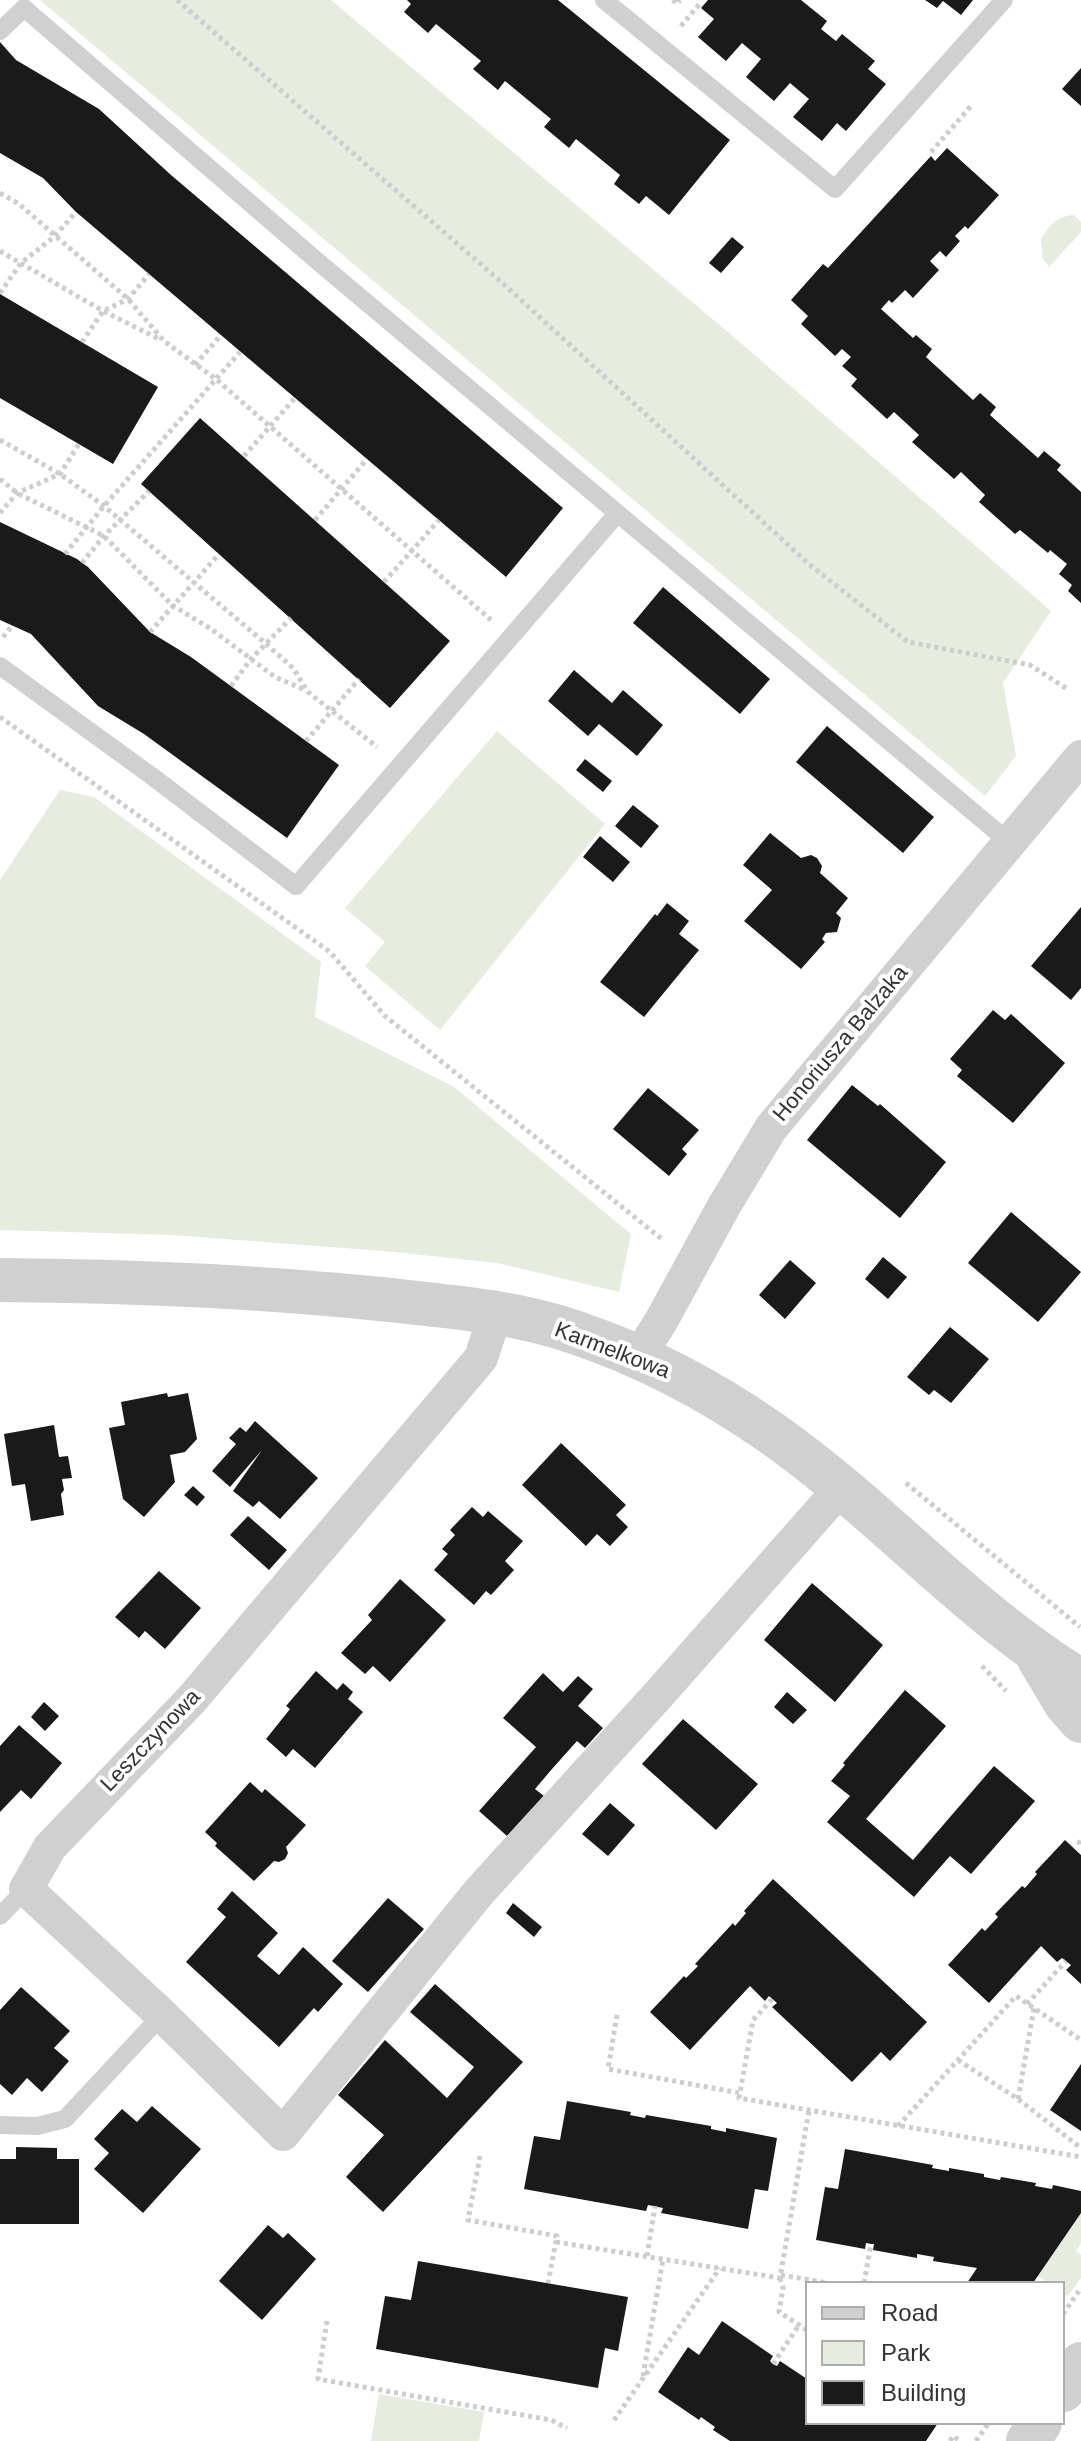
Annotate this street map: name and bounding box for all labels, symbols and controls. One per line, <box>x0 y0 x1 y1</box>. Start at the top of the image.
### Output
street label: Honoriusza Balzaka <box>768 961 914 1127</box>
street label: Karmelkowa <box>551 1317 673 1385</box>
street label: Leszczynowa <box>96 1684 206 1798</box>
legend <box>805 2281 1065 2425</box>
text: Road <box>881 2299 938 2326</box>
text: Park <box>881 2339 930 2366</box>
text: Building <box>881 2379 966 2406</box>

